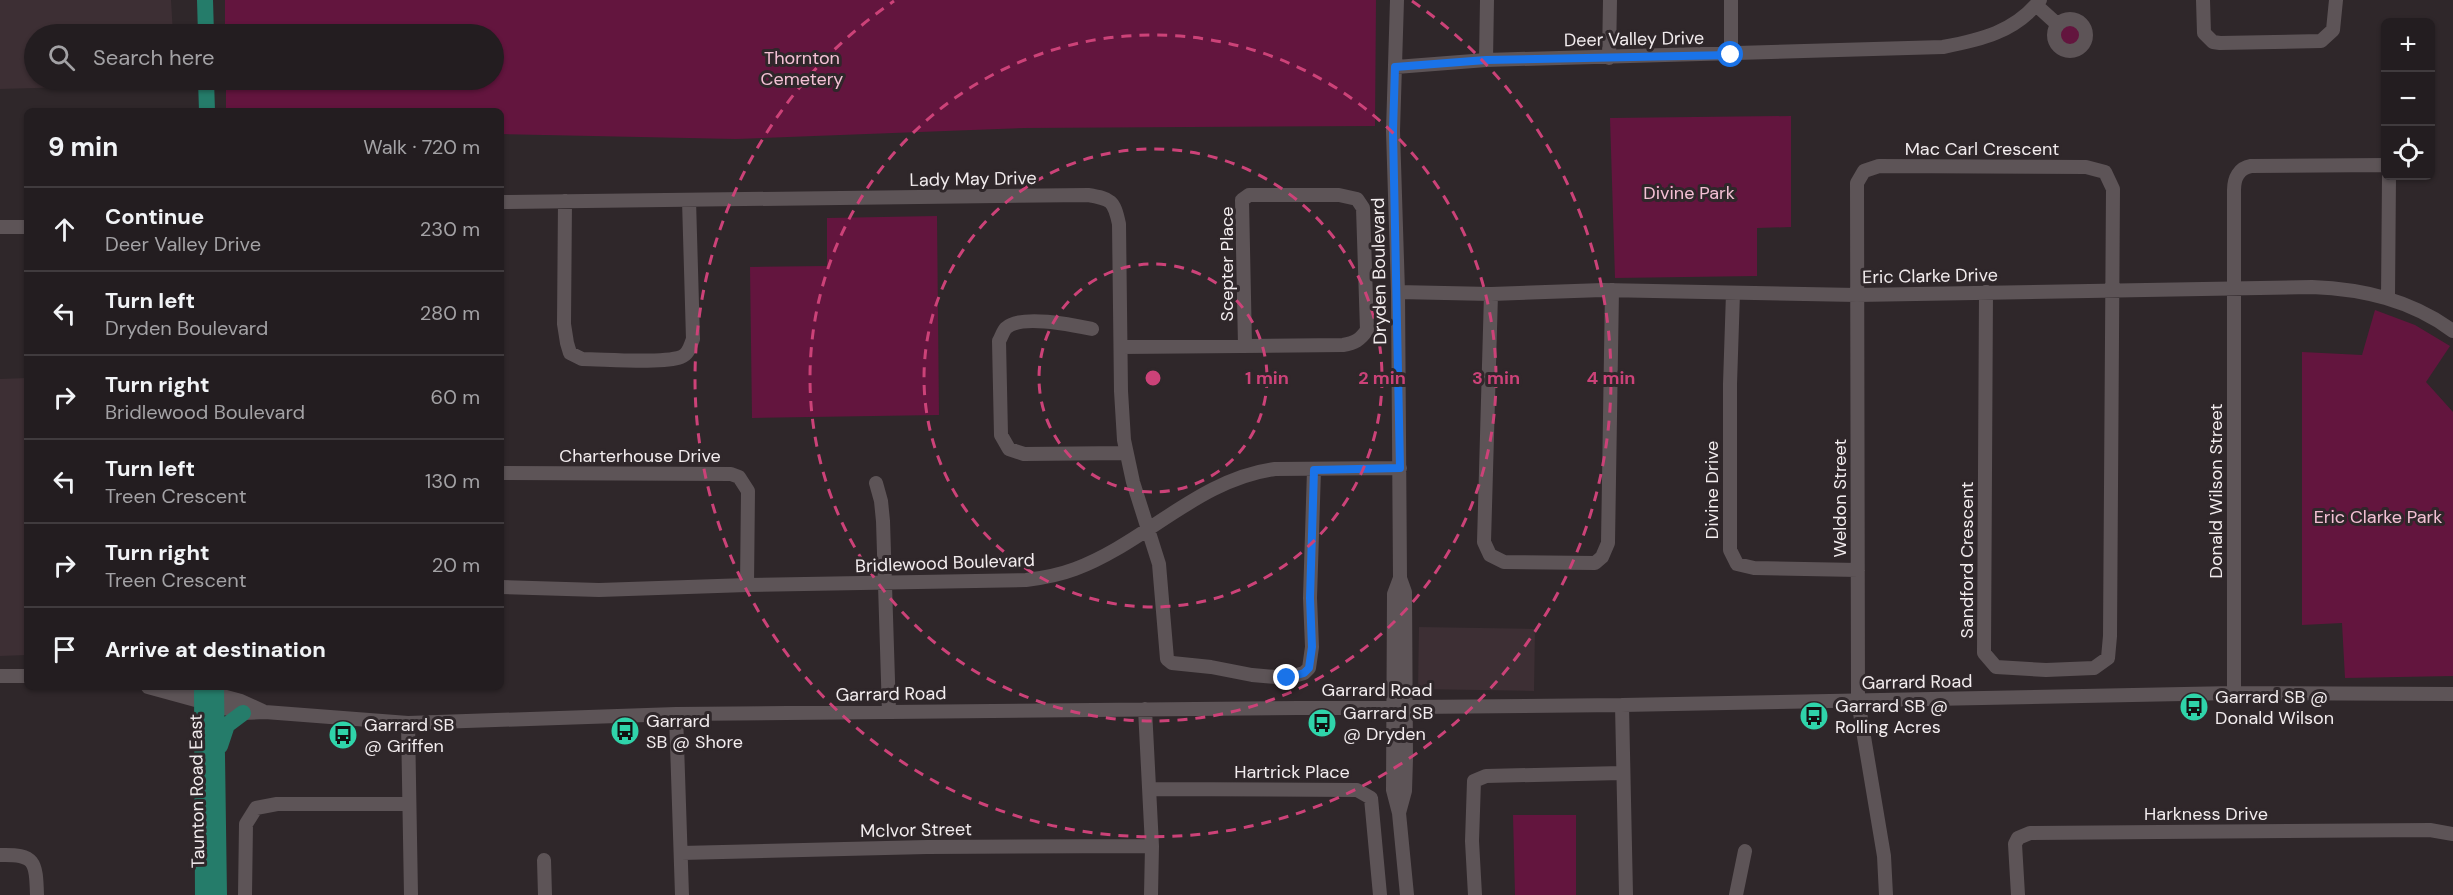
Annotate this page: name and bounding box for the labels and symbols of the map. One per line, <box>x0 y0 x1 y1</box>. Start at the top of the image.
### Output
street label: Deer Valley Drive <box>1564 26 1704 52</box>
route start <box>1717 41 1743 67</box>
park label: Thornton Cemetery <box>761 46 843 91</box>
street label: Mac Carl Crescent <box>1905 137 2059 161</box>
street label: Lady May Drive <box>909 166 1037 192</box>
park label: Divine Park <box>1643 181 1735 205</box>
street label: Dryden Boulevard <box>1366 197 1392 345</box>
street label: Scepter Place <box>1215 206 1239 322</box>
street label: Eric Clarke Drive <box>1862 263 1998 289</box>
text: 1 min <box>1245 366 1289 390</box>
text: 2 min <box>1358 366 1406 390</box>
text: 3 min <box>1472 366 1520 390</box>
text: 4 min <box>1587 366 1635 390</box>
centre of rings <box>1143 368 1163 388</box>
street label: Donald Wilson Street <box>2204 404 2228 578</box>
street label: Weldon Street <box>1828 439 1852 557</box>
street label: Divine Drive <box>1700 441 1724 539</box>
street label: Charterhouse Drive <box>559 444 721 468</box>
street label: Sandford Crescent <box>1955 481 1979 639</box>
park label: Eric Clarke Park <box>2314 505 2442 529</box>
street label: Bridlewood Boulevard <box>855 548 1035 578</box>
route end <box>1273 664 1299 690</box>
street label: Garrard Road <box>1861 669 1973 695</box>
street label: Garrard Road <box>1322 678 1432 702</box>
street label: Garrard Road <box>835 681 947 707</box>
place label: Garrard SB @ Donald Wilson <box>2215 685 2334 730</box>
bus stop icon: Garrard SB @ Donald Wilson <box>2178 691 2210 723</box>
place label: Garrard SB @ Rolling Acres <box>1835 694 1948 739</box>
bus stop icon: Garrard SB @ Rolling Acres <box>1798 700 1830 732</box>
place label: Garrard SB @ Dryden <box>1343 701 1433 746</box>
bus stop icon: Garrard SB @ Dryden <box>1306 707 1338 739</box>
place label: Garrard SB @ Shore <box>646 709 743 754</box>
place label: Garrard SB @ Griffen <box>364 713 454 758</box>
street label: Taunton Road East <box>184 714 210 868</box>
bus stop icon: Garrard SB @ Shore <box>609 715 641 747</box>
bus stop icon: Garrard SB @ Griffen <box>327 719 359 751</box>
street label: Hartrick Place <box>1234 760 1350 784</box>
street label: Harkness Drive <box>2144 802 2268 826</box>
street label: McIvor Street <box>860 817 972 843</box>

